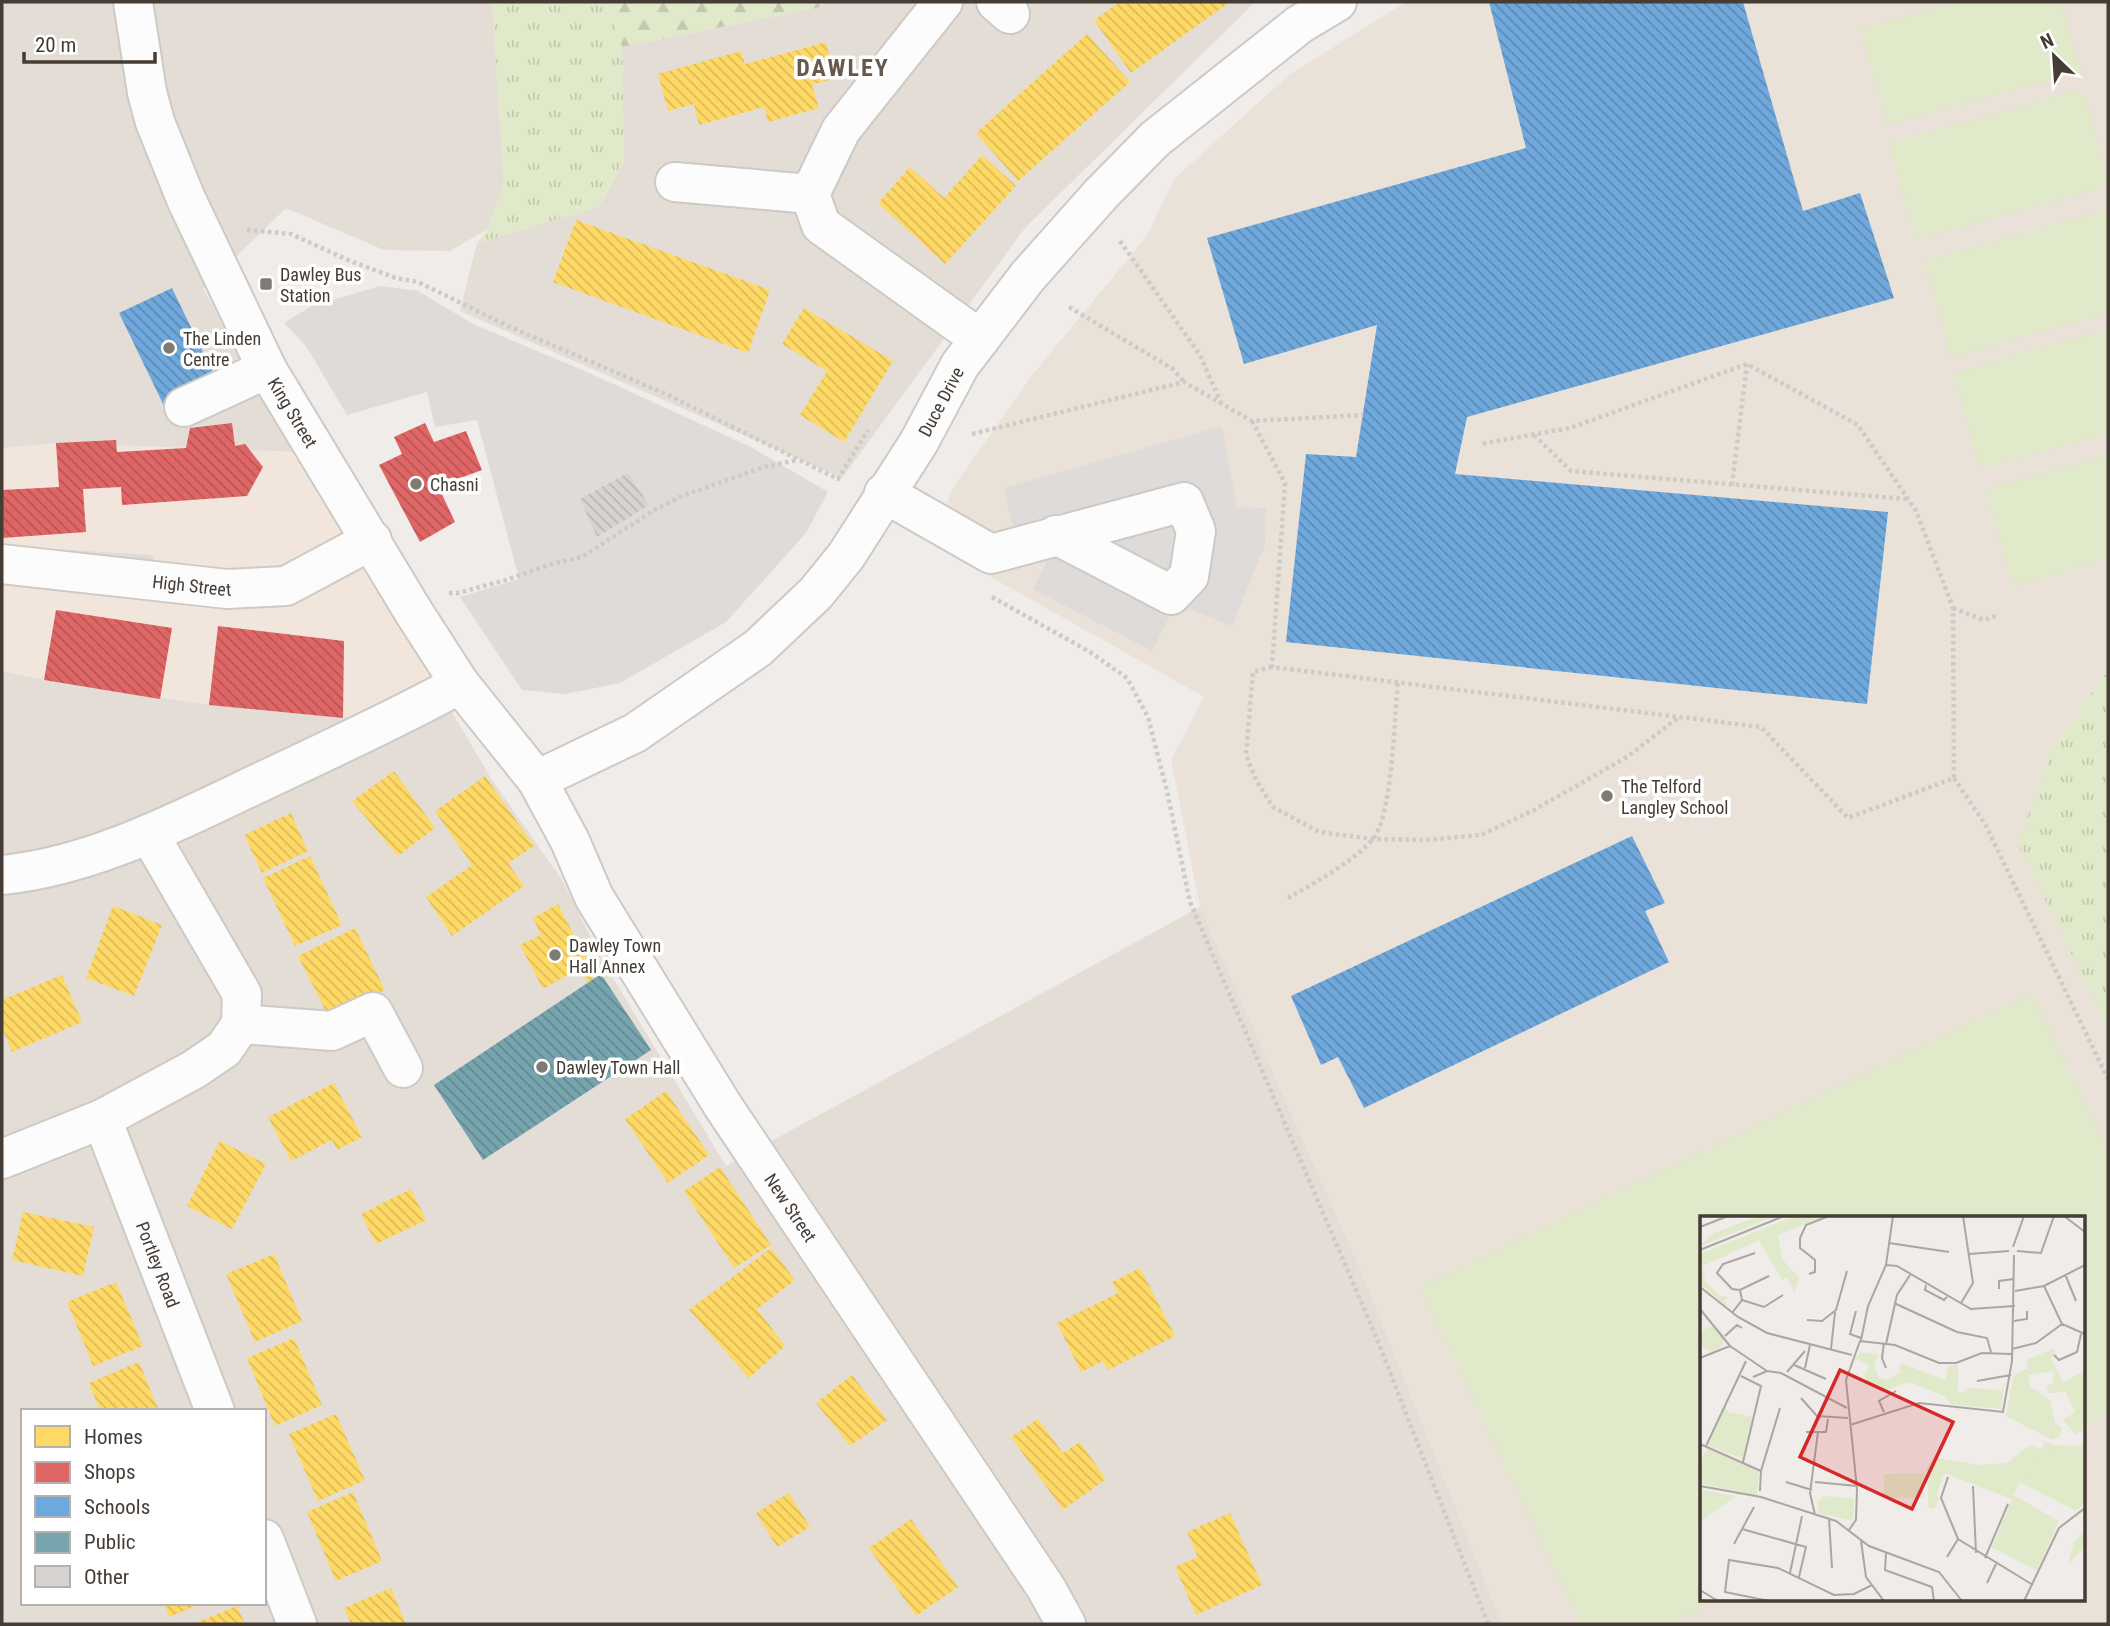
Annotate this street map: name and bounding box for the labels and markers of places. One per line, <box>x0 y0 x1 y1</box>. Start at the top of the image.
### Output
place label: Dawley Bus Station <box>280 264 361 306</box>
marker: Dawley Bus Station <box>258 276 274 292</box>
place label: The Linden Centre <box>183 328 261 370</box>
marker: The Linden Centre <box>161 340 177 356</box>
place label: Chasni <box>430 474 479 495</box>
marker: Chasni <box>408 476 424 492</box>
place label: The Telford Langley School <box>1621 776 1728 818</box>
marker: The Telford Langley School <box>1599 788 1615 804</box>
place label: Dawley Town Hall Annex <box>569 935 661 977</box>
marker: Dawley Town Hall Annex <box>547 947 563 963</box>
place label: Dawley Town Hall <box>556 1057 680 1078</box>
marker: Dawley Town Hall <box>534 1059 550 1075</box>

